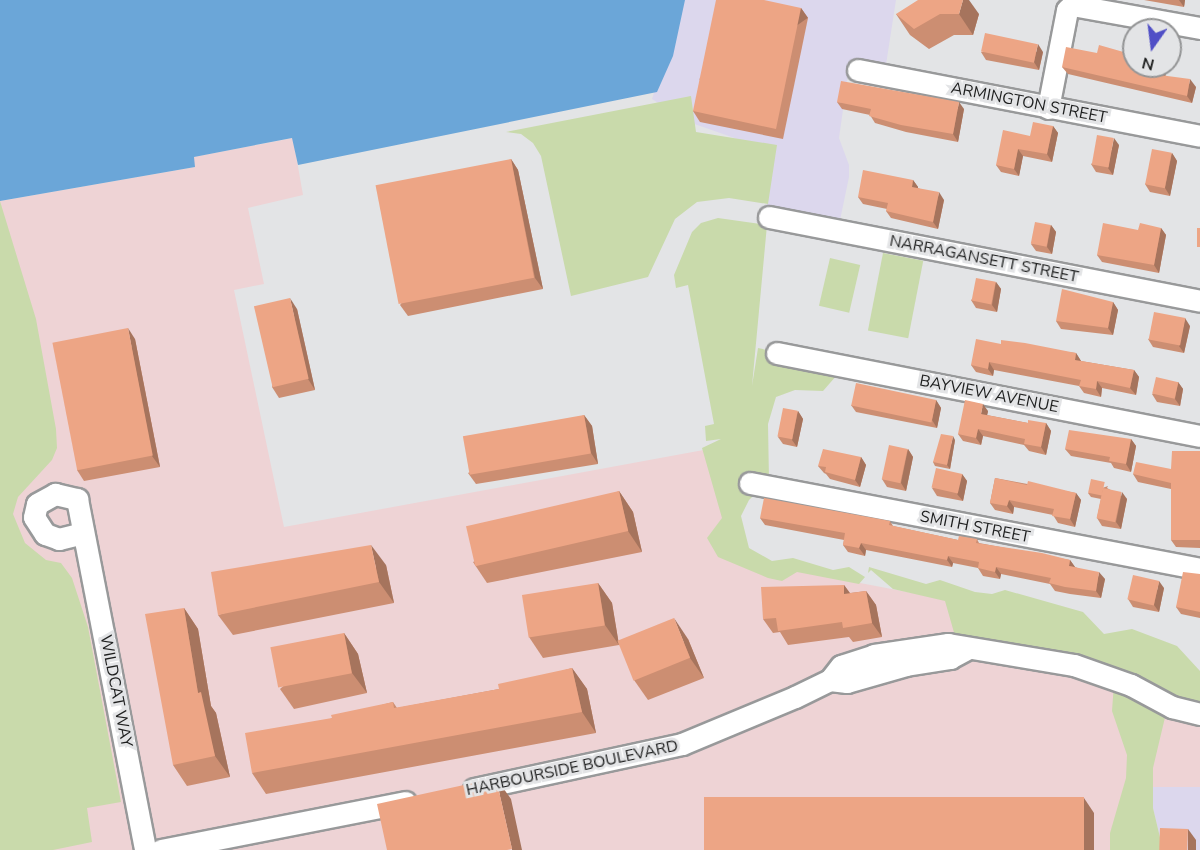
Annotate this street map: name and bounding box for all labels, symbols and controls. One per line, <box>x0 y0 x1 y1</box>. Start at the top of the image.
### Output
north arrow <box>1122 18 1182 78</box>
text: N <box>1140 51 1157 76</box>
street label: ARMINGTON STREET <box>949 78 1109 128</box>
street label: NARRAGANSETT STREET <box>888 231 1080 287</box>
street label: BAYVIEW AVENUE <box>918 371 1060 417</box>
street label: SMITH STREET <box>918 507 1032 547</box>
street label: WILDCAT WAY <box>96 633 136 749</box>
street label: HARBOURSIDE BOULEVARD <box>464 736 680 800</box>

